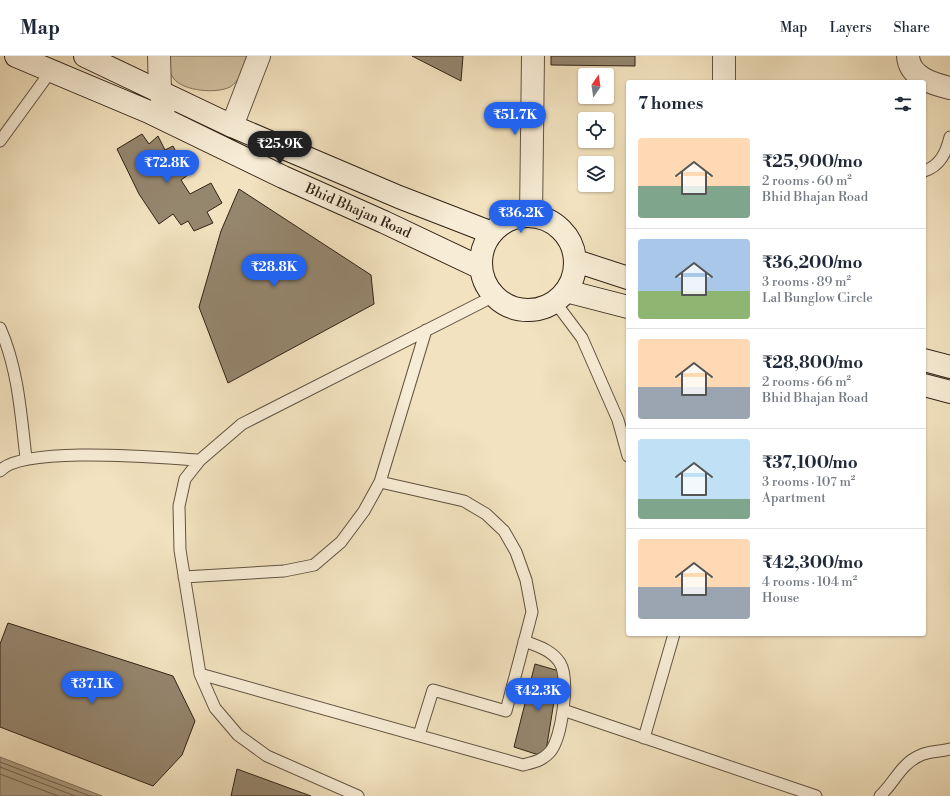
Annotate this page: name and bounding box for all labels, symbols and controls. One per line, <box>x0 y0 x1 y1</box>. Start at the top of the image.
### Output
text: Map <box>20 16 60 40</box>
text: Map <box>780 19 807 37</box>
text: Layers <box>829 19 872 37</box>
text: Share <box>894 19 930 37</box>
north arrow <box>578 68 614 104</box>
map controls <box>578 68 614 192</box>
text: 7 homes <box>638 93 703 115</box>
icon: filters <box>892 93 914 115</box>
pin: ₹51.7K <box>482 102 548 136</box>
text: ₹51.7K <box>493 107 537 123</box>
button: locate <box>578 112 614 148</box>
pin: ₹25.9K <box>247 131 313 165</box>
text: ₹25.9K <box>257 136 303 152</box>
pin: ₹72.8K <box>134 150 200 184</box>
text: ₹25,900/mo <box>762 151 863 173</box>
icon: home <box>670 154 718 202</box>
text: ₹72.8K <box>144 155 190 171</box>
button: layers <box>578 156 614 192</box>
text: 2 rooms · 60 m² <box>762 173 852 189</box>
street label: Bhid Bhajan Road <box>301 179 414 242</box>
text: Bhid Bhajan Road <box>762 189 868 205</box>
pin: ₹36.2K <box>488 200 554 234</box>
text: ₹36.2K <box>498 205 544 221</box>
text: ₹36,200/mo <box>762 252 863 274</box>
pin: ₹28.8K <box>241 254 307 288</box>
icon: home <box>670 255 718 303</box>
text: ₹28.8K <box>251 259 297 275</box>
text: 3 rooms · 89 m² <box>762 274 851 290</box>
text: Lal Bunglow Circle <box>762 290 873 306</box>
text: ₹28,800/mo <box>762 352 863 374</box>
icon: home <box>670 355 718 403</box>
text: 2 rooms · 66 m² <box>762 374 851 390</box>
text: Bhid Bhajan Road <box>762 390 868 406</box>
text: ₹37,100/mo <box>762 452 858 474</box>
icon: home <box>670 455 718 503</box>
text: 3 rooms · 107 m² <box>762 474 855 490</box>
text: Apartment <box>762 490 826 506</box>
text: ₹42,300/mo <box>762 552 863 574</box>
icon: home <box>670 555 718 603</box>
text: 4 rooms · 104 m² <box>762 574 857 590</box>
text: House <box>762 590 799 606</box>
pin: ₹37.1K <box>59 671 125 705</box>
text: ₹37.1K <box>71 676 113 692</box>
pin: ₹42.3K <box>505 678 571 712</box>
text: ₹42.3K <box>515 683 561 699</box>

